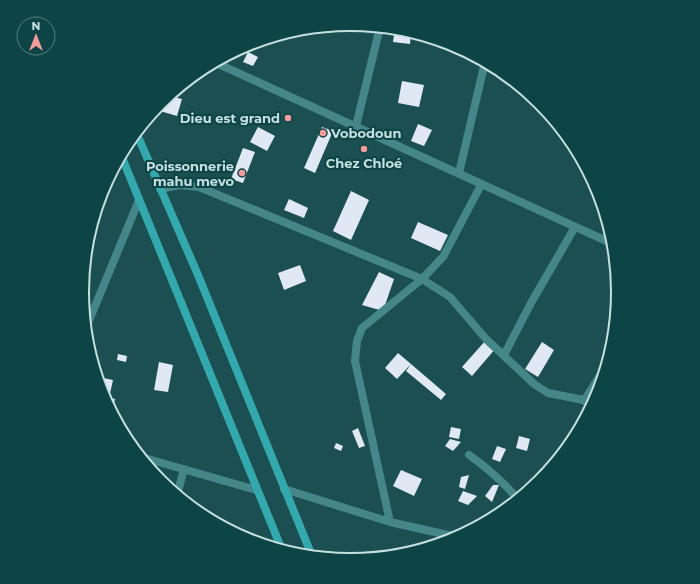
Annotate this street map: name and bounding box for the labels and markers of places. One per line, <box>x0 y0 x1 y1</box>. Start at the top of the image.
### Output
place label: Dieu est grand <box>180 110 280 126</box>
marker: Dieu est grand <box>283 113 293 123</box>
place label: Vobodoun <box>330 125 401 141</box>
marker: Vobodoun <box>318 128 328 138</box>
marker: Chez Chloé <box>359 144 369 154</box>
place label: Chez Chloé <box>326 155 402 171</box>
place label: Poissonnerie mahu mevo <box>146 158 234 189</box>
marker: Poissonnerie mahu mevo <box>237 168 247 178</box>

